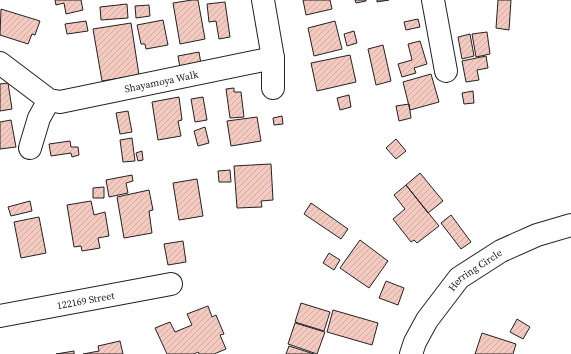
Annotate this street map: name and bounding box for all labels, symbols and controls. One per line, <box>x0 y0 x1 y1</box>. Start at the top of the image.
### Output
street label: Shayamoya Walk <box>123 68 200 96</box>
street label: Herring Circle <box>445 246 504 294</box>
street label: 122169 Street <box>56 289 116 312</box>

